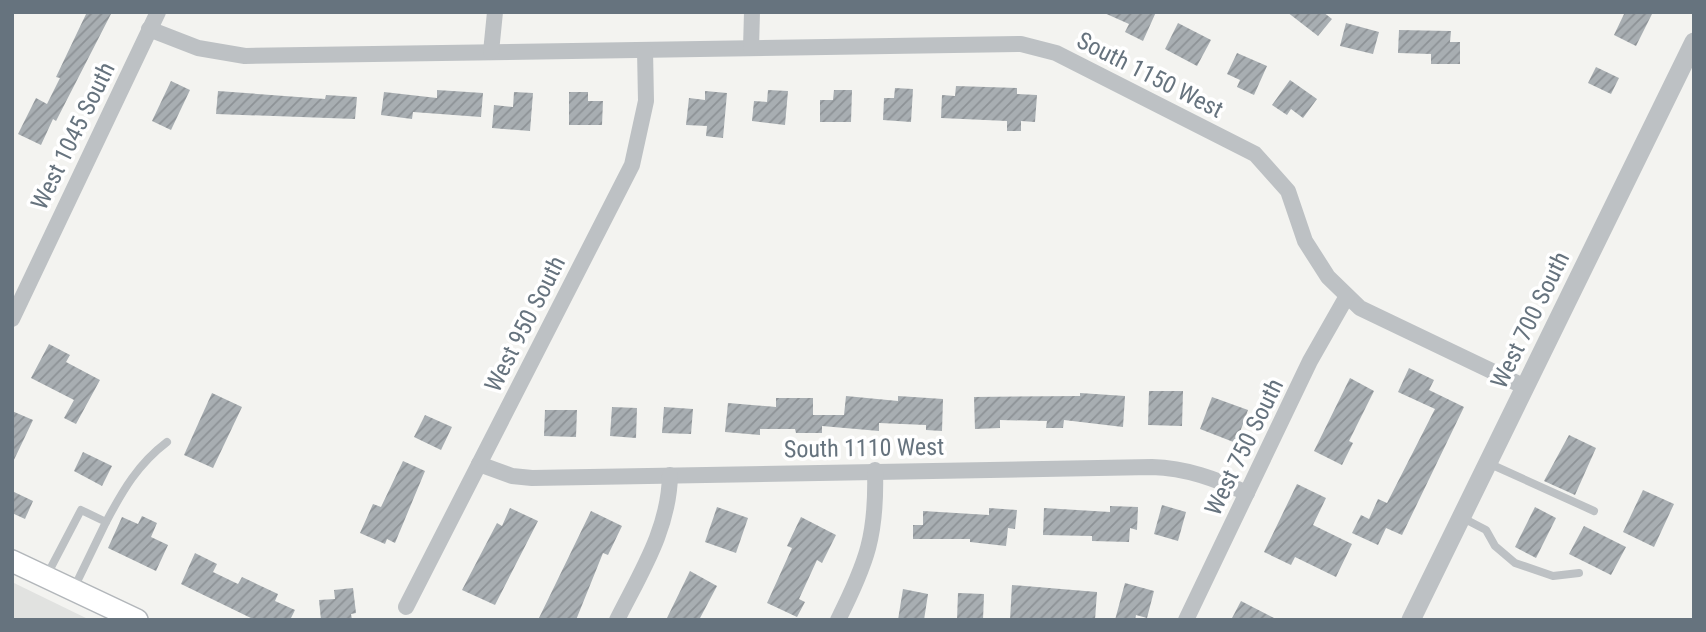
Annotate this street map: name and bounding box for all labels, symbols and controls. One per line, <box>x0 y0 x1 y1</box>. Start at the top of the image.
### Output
street label: South 1150 West <box>1072 26 1228 124</box>
street label: West 1045 South <box>25 58 121 214</box>
street label: West 700 South <box>1485 247 1575 393</box>
street label: West 950 South <box>479 251 571 397</box>
street label: West 750 South <box>1199 374 1289 520</box>
street label: South 1110 West <box>784 433 944 463</box>

